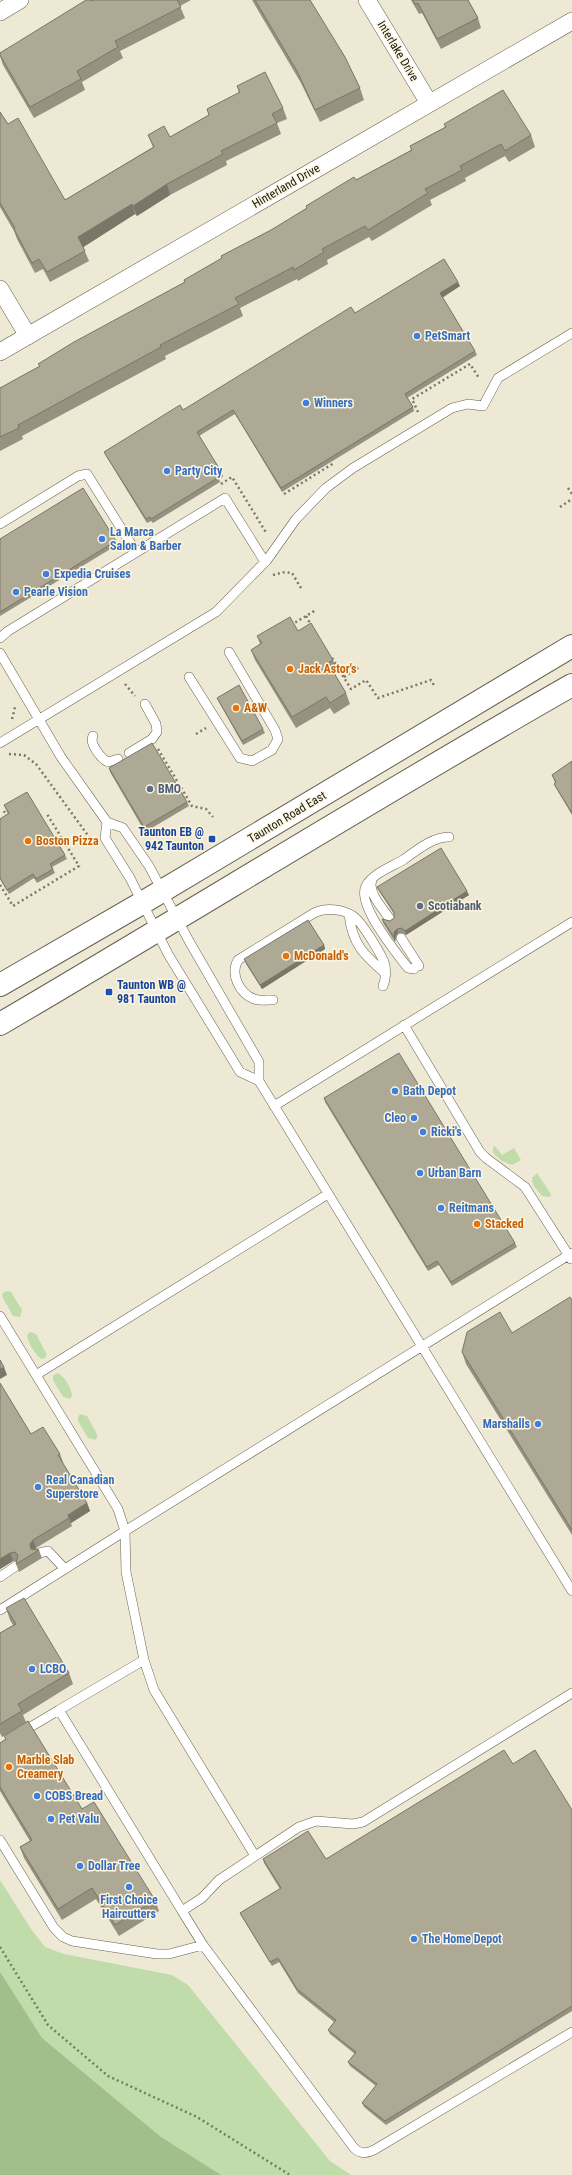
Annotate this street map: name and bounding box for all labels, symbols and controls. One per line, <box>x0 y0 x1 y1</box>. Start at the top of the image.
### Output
street label: Interlake Drive <box>375 18 422 84</box>
street label: Hinterland Drive <box>250 161 323 211</box>
place label: PetSmart <box>425 329 470 343</box>
marker: PetSmart <box>412 331 422 341</box>
place label: Winners <box>314 396 354 410</box>
marker: Winners <box>301 398 311 408</box>
place label: Party City <box>175 464 223 478</box>
marker: Party City <box>162 466 172 476</box>
place label: La Marca Salon & Barber <box>110 525 182 553</box>
marker: La Marca Salon & Barber <box>97 534 107 544</box>
place label: Expedia Cruises <box>54 567 131 581</box>
marker: Expedia Cruises <box>41 569 51 579</box>
place label: Pearle Vision <box>24 585 88 599</box>
marker: Pearle Vision <box>11 587 21 597</box>
place label: Jack Astor's <box>298 662 357 676</box>
marker: Jack Astor's <box>285 664 295 674</box>
place label: A&W <box>244 701 267 715</box>
marker: A&W <box>231 703 241 713</box>
place label: BMO <box>158 782 181 796</box>
marker: BMO <box>145 784 155 794</box>
street label: Taunton Road East <box>245 788 329 846</box>
place label: Taunton EB @ 942 Taunton <box>138 825 204 853</box>
place label: Boston Pizza <box>36 834 99 848</box>
marker: Taunton EB @ 942 Taunton <box>207 834 217 844</box>
marker: Boston Pizza <box>23 836 33 846</box>
place label: Scotiabank <box>428 899 482 913</box>
marker: Scotiabank <box>415 901 425 911</box>
place label: McDonald's <box>294 949 349 963</box>
marker: McDonald's <box>281 951 291 961</box>
place label: Taunton WB @ 981 Taunton <box>117 978 186 1006</box>
marker: Taunton WB @ 981 Taunton <box>104 987 114 997</box>
place label: Bath Depot <box>403 1084 456 1098</box>
marker: Bath Depot <box>390 1086 400 1096</box>
place label: Cleo <box>384 1111 406 1125</box>
marker: Cleo <box>409 1113 419 1123</box>
place label: Ricki's <box>431 1125 462 1139</box>
marker: Ricki's <box>418 1127 428 1137</box>
place label: Urban Barn <box>428 1166 481 1180</box>
marker: Urban Barn <box>415 1168 425 1178</box>
place label: Reitmans <box>449 1201 495 1215</box>
marker: Reitmans <box>436 1203 446 1213</box>
place label: Stacked <box>485 1217 524 1231</box>
marker: Stacked <box>472 1219 482 1229</box>
place label: Marshalls <box>483 1417 531 1431</box>
marker: Marshalls <box>533 1419 543 1429</box>
place label: Real Canadian Superstore <box>46 1473 115 1501</box>
marker: Real Canadian Superstore <box>33 1482 43 1492</box>
place label: LCBO <box>40 1662 66 1676</box>
marker: LCBO <box>27 1664 37 1674</box>
place label: Marble Slab Creamery <box>17 1753 74 1781</box>
marker: Marble Slab Creamery <box>4 1762 14 1772</box>
place label: COBS Bread <box>45 1789 103 1803</box>
marker: COBS Bread <box>32 1791 42 1801</box>
place label: Pet Valu <box>59 1812 99 1826</box>
marker: Pet Valu <box>46 1814 56 1824</box>
place label: Dollar Tree <box>88 1859 141 1873</box>
marker: Dollar Tree <box>75 1861 85 1871</box>
marker: First Choice Haircutters <box>124 1882 134 1892</box>
place label: First Choice Haircutters <box>100 1893 158 1921</box>
place label: The Home Depot <box>422 1932 502 1946</box>
marker: The Home Depot <box>409 1934 419 1944</box>

